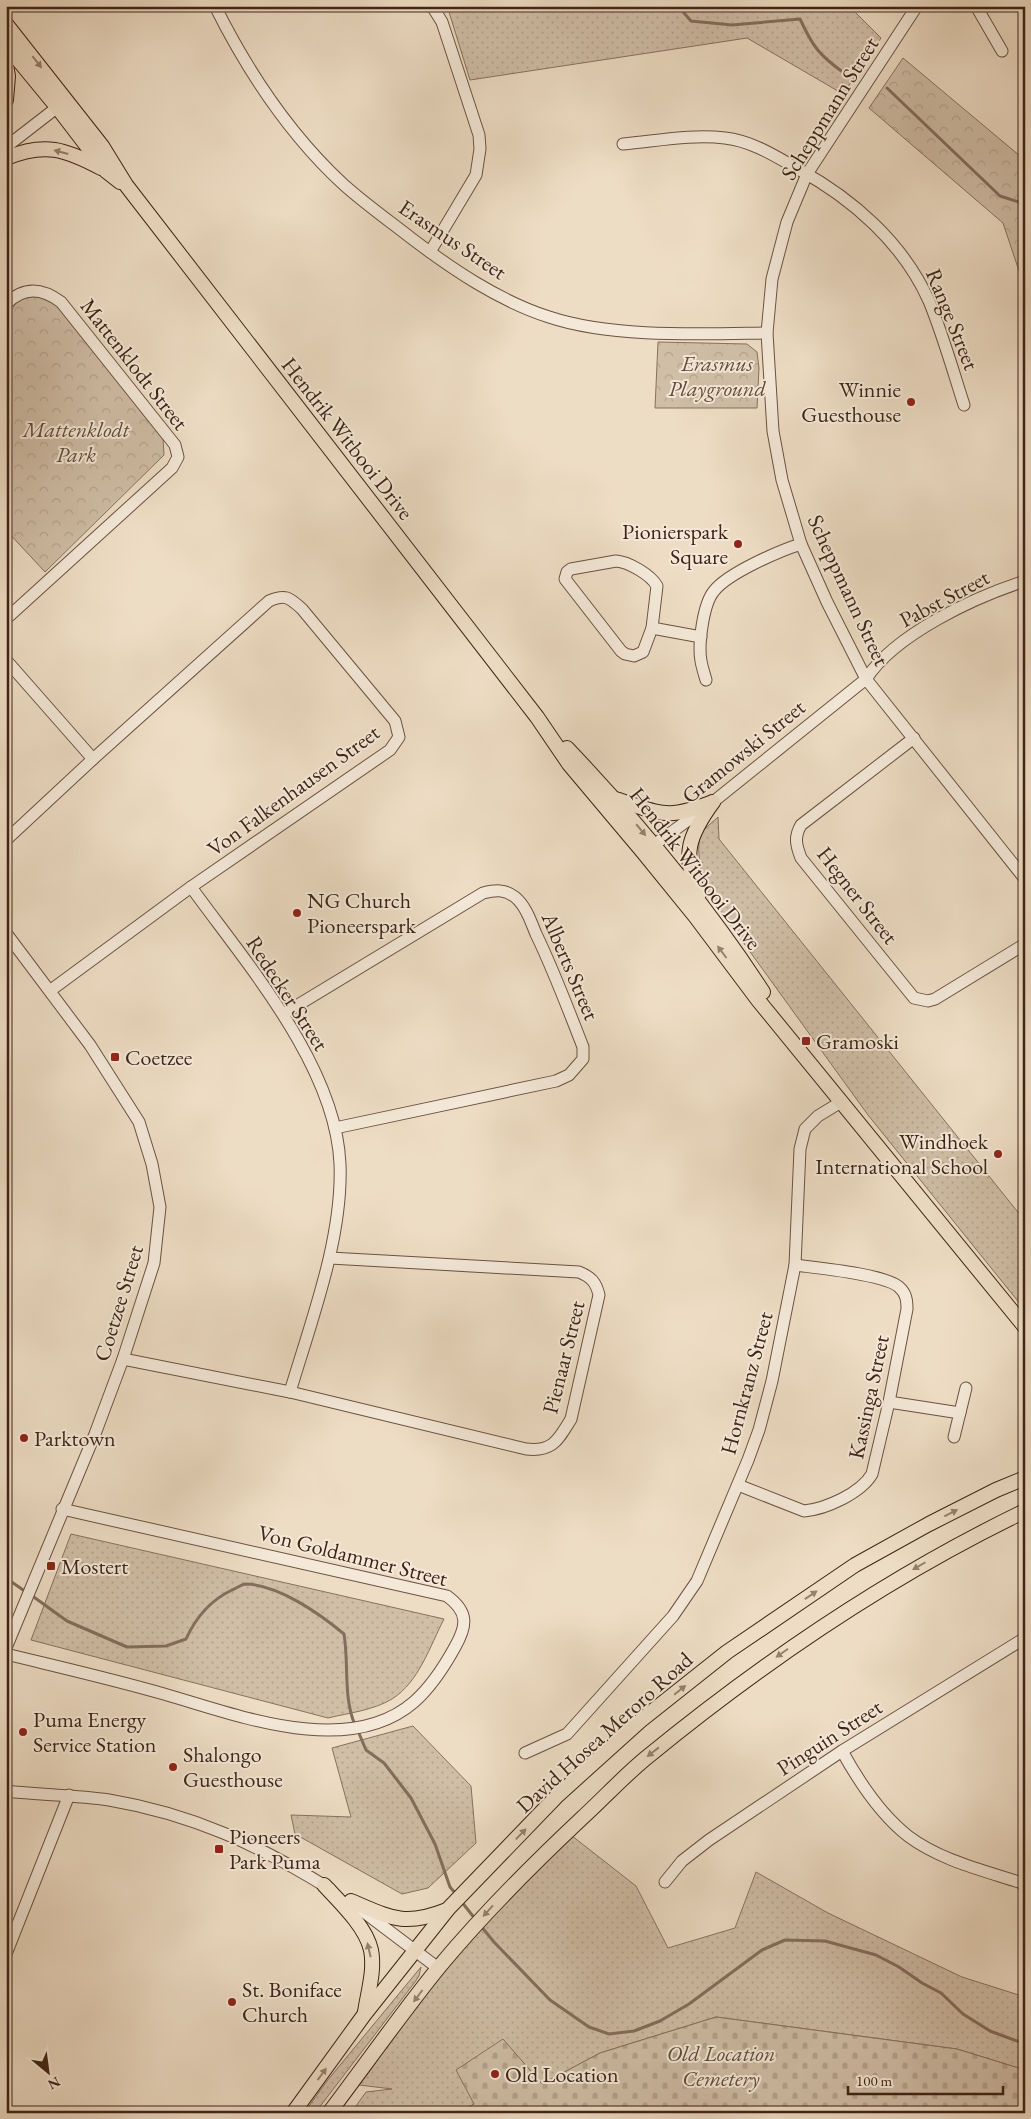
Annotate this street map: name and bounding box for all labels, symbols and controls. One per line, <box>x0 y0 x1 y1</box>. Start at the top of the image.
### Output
street label: Scheppmann Street <box>774 31 885 185</box>
one-way arrow <box>32 55 42 69</box>
one-way arrow <box>54 148 69 156</box>
street label: Erasmus Street <box>393 193 512 286</box>
street label: Range Street <box>919 264 986 374</box>
street label: Mattenklodt Street <box>74 293 195 436</box>
park label: Erasmus Playground <box>668 349 766 403</box>
street label: Hendrik Witbooi Drive <box>275 351 420 526</box>
place label: Winnie Guesthouse <box>801 375 901 429</box>
marker: Winnie Guesthouse <box>905 396 917 408</box>
park label: Mattenklodt Park <box>21 415 131 469</box>
street label: Scheppmann Street <box>801 510 896 671</box>
place label: Pionierspark Square <box>622 517 729 571</box>
marker: Pionierspark Square <box>732 538 744 550</box>
street label: Pabst Street <box>894 563 994 634</box>
street label: Gramowski Street <box>676 693 811 810</box>
street label: Von Falkenhausen Street <box>201 718 385 863</box>
street label: Hendrik Witbooi Drive <box>623 781 768 956</box>
one-way arrow <box>635 823 647 835</box>
street label: Hegner Street <box>810 841 905 950</box>
place label: NG Church Pioneerspark <box>307 886 417 940</box>
marker: NG Church Pioneerspark <box>291 907 303 919</box>
street label: Alberts Street <box>534 907 606 1025</box>
street label: Redecker Street <box>240 930 336 1056</box>
one-way arrow <box>716 946 727 959</box>
place label: Gramoski <box>816 1027 899 1056</box>
marker: Gramoski <box>800 1035 812 1047</box>
place label: Coetzee <box>125 1043 193 1072</box>
marker: Coetzee <box>109 1051 121 1063</box>
place label: Windhoek International School <box>815 1127 989 1181</box>
marker: Windhoek International School <box>992 1148 1004 1160</box>
street label: Coetzee Street <box>87 1241 150 1365</box>
street label: Pienaar Street <box>535 1298 592 1417</box>
street label: Hornkranz Street <box>713 1308 780 1458</box>
street label: Kassinga Street <box>841 1332 896 1462</box>
place label: Parktown <box>34 1424 116 1453</box>
marker: Parktown <box>18 1432 30 1444</box>
one-way arrow <box>944 1508 959 1517</box>
street label: Von Goldammer Street <box>255 1518 451 1593</box>
place label: Mostert <box>61 1552 128 1581</box>
marker: Mostert <box>45 1560 57 1572</box>
one-way arrow <box>913 1561 926 1570</box>
one-way arrow <box>805 1590 818 1600</box>
street label: David Hosea Meroro Road <box>510 1645 699 1819</box>
one-way arrow <box>776 1648 789 1658</box>
one-way arrow <box>673 1684 686 1695</box>
street label: Pinguin Street <box>771 1693 888 1782</box>
place label: Puma Energy Service Station <box>33 1705 157 1759</box>
marker: Puma Energy Service Station <box>17 1726 29 1738</box>
place label: Shalongo Guesthouse <box>183 1740 283 1794</box>
one-way arrow <box>647 1747 660 1757</box>
marker: Shalongo Guesthouse <box>167 1761 179 1773</box>
place label: Pioneers Park Puma <box>229 1822 321 1876</box>
one-way arrow <box>515 1828 527 1840</box>
marker: Pioneers Park Puma <box>213 1843 225 1855</box>
one-way arrow <box>482 1905 494 1917</box>
one-way arrow <box>365 1942 373 1957</box>
place label: St. Boniface Church <box>242 1975 342 2029</box>
one-way arrow <box>412 1989 423 2002</box>
marker: St. Boniface Church <box>226 1996 238 2008</box>
park label: Old Location Cemetery <box>667 2039 775 2093</box>
north arrow <box>22 2046 72 2096</box>
place label: Old Location <box>505 2060 619 2089</box>
scale bar <box>848 2064 1004 2096</box>
one-way arrow <box>316 2067 326 2080</box>
marker: Old Location <box>489 2068 501 2080</box>
text: 100 m <box>856 2071 893 2090</box>
text: N <box>44 2073 64 2094</box>

